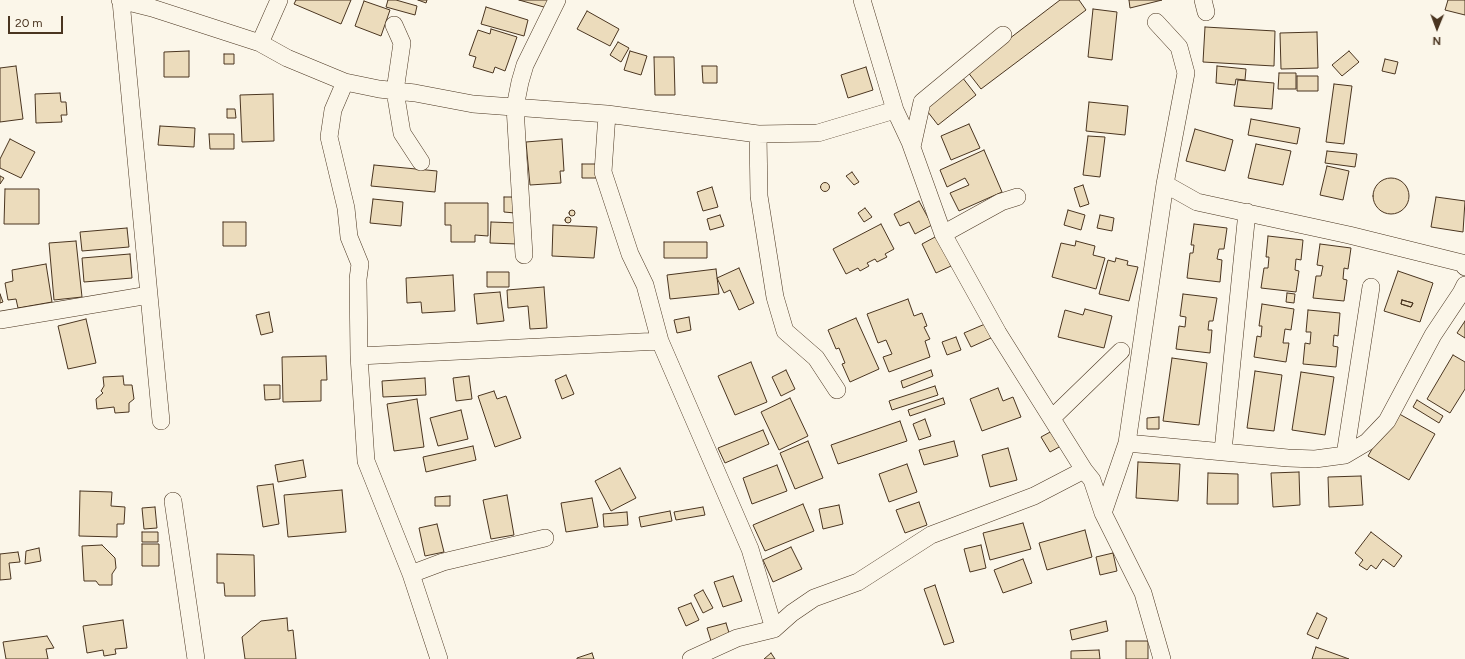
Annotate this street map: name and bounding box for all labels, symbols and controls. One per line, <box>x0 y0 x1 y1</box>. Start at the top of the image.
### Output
scale bar <box>10 8 65 34</box>
north arrow <box>1417 8 1457 48</box>
text: 20 m <box>15 16 43 30</box>
text: N <box>1432 34 1441 47</box>

